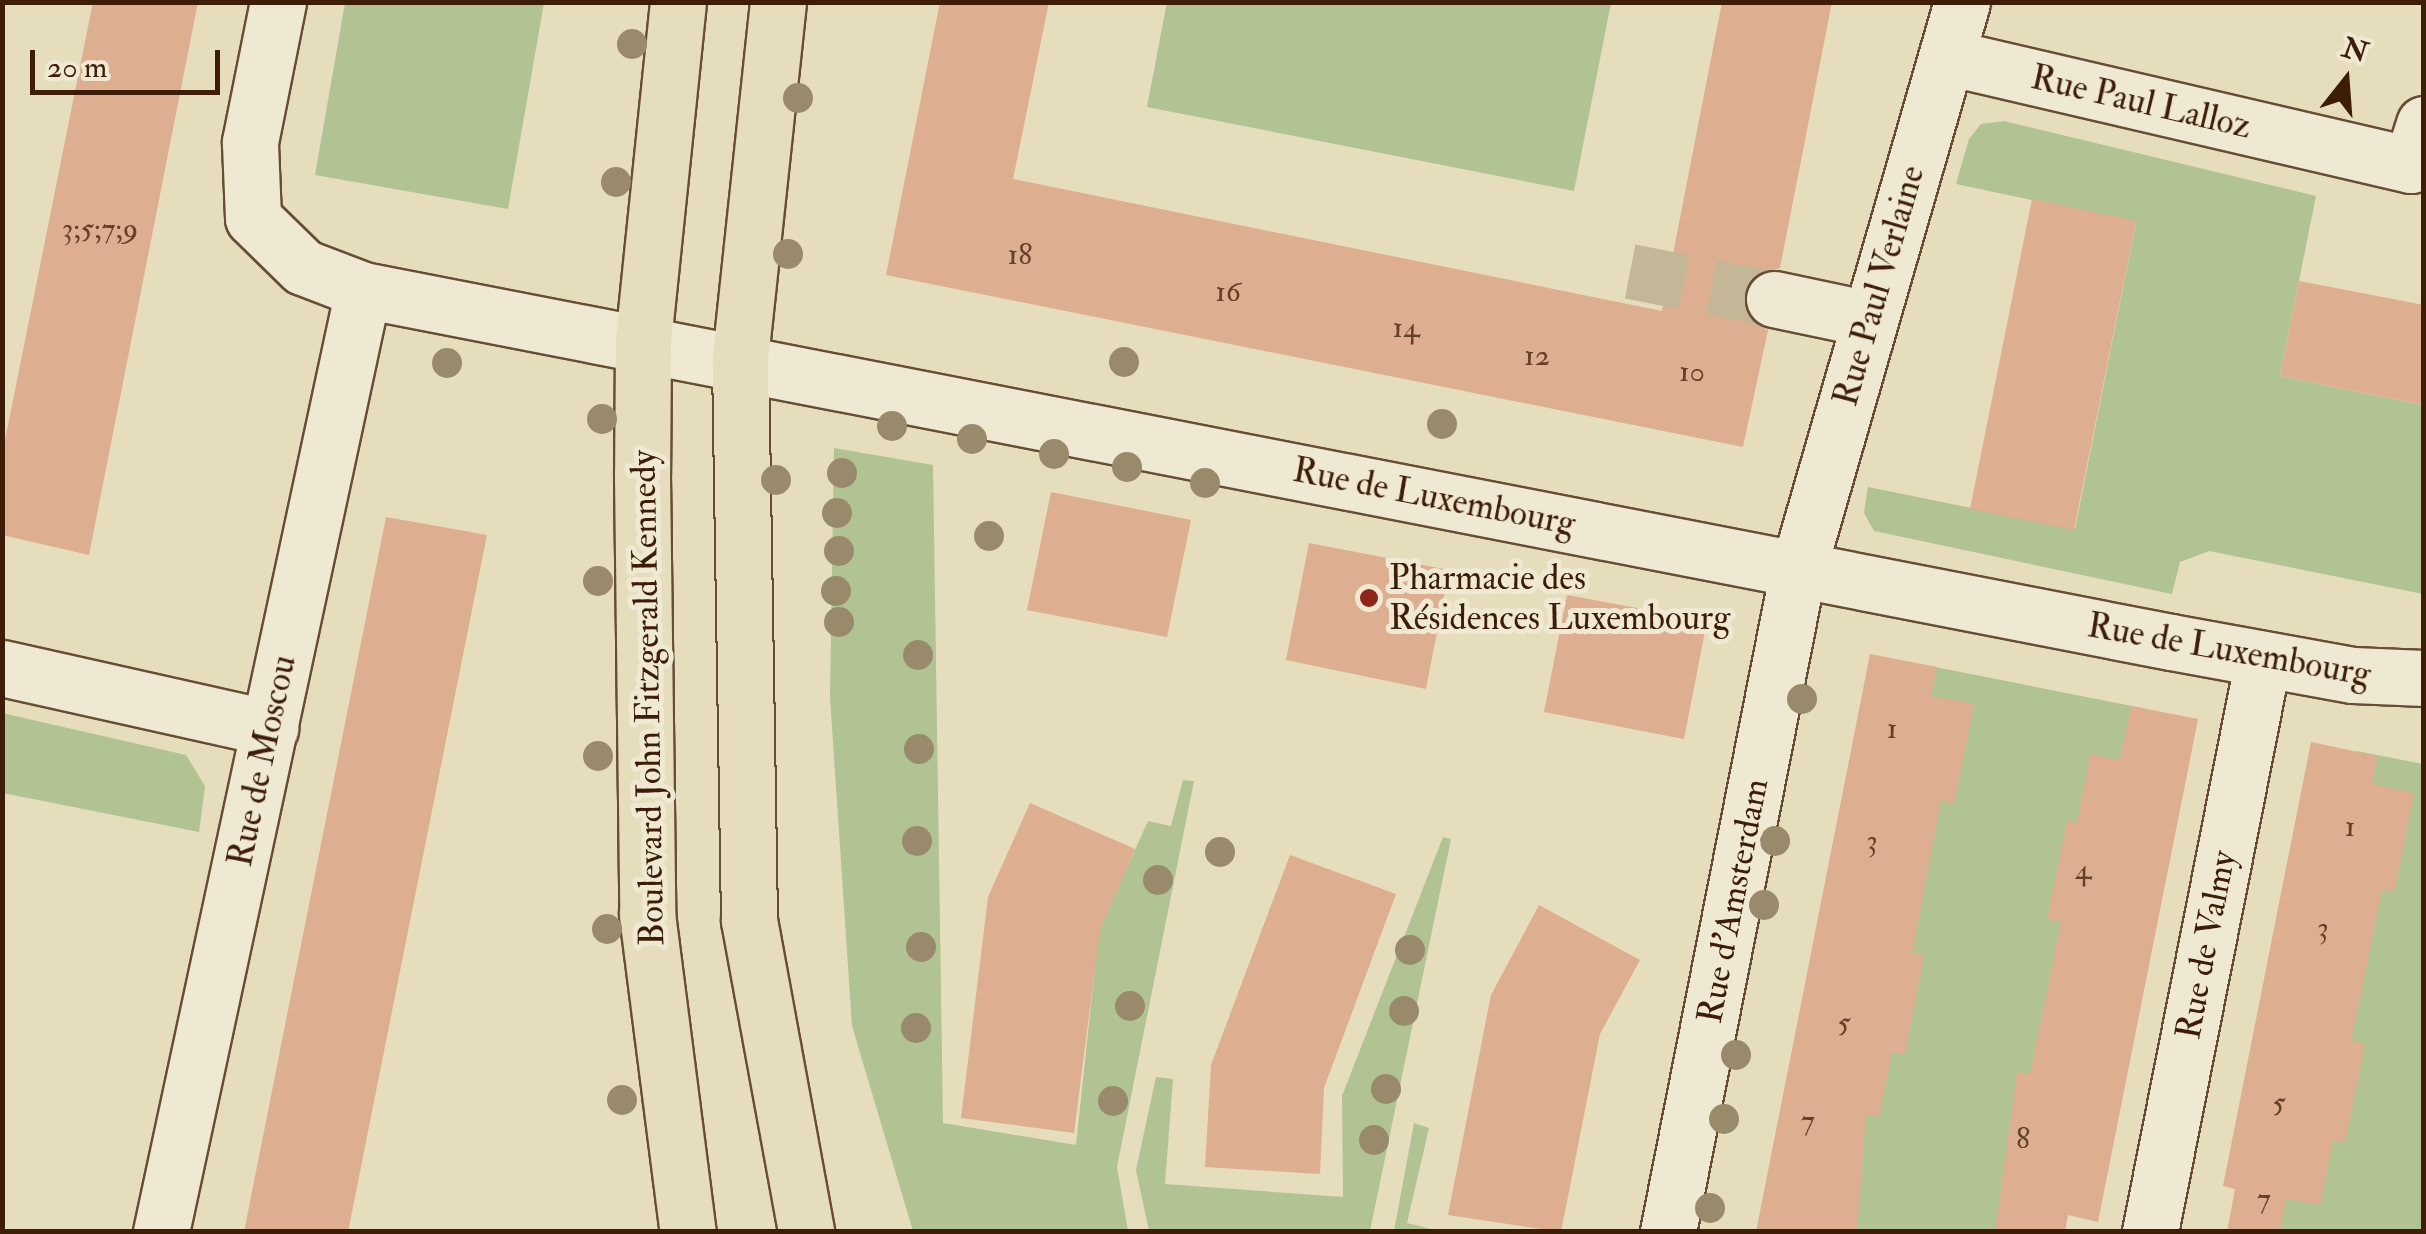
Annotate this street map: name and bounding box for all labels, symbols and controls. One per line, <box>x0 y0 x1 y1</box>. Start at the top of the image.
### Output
scale bar <box>35 30 225 92</box>
north arrow <box>2296 30 2396 130</box>
text: N <box>2338 30 2372 71</box>
text: 20 m <box>47 49 107 86</box>
street label: Rue Paul Lalloz <box>2027 56 2255 148</box>
street label: Rue Paul Verlaine <box>1825 161 1933 411</box>
house number: 3;5;7;9 <box>62 211 138 247</box>
house number: 18 <box>1008 237 1032 273</box>
house number: 16 <box>1215 274 1241 310</box>
house number: 14 <box>1393 310 1419 346</box>
house number: 12 <box>1524 338 1550 374</box>
house number: 10 <box>1679 354 1705 390</box>
street label: Rue de Luxembourg <box>1289 449 1579 545</box>
street label: Boulevard John Fitzgerald Kennedy <box>623 450 673 946</box>
place label: Pharmacie des Résidences Luxembourg <box>1389 557 1730 639</box>
marker: Pharmacie des Résidences Luxembourg <box>1358 587 1380 609</box>
street label: Rue de Luxembourg <box>2084 604 2374 696</box>
street label: Rue de Moscou <box>219 651 305 871</box>
house number: 1 <box>1887 711 1897 747</box>
street label: Rue d'Amsterdam <box>1689 775 1777 1027</box>
house number: 1 <box>2345 809 2355 845</box>
house number: 3 <box>1866 823 1878 859</box>
street label: Rue de Valmy <box>2167 847 2245 1043</box>
house number: 4 <box>2075 852 2091 888</box>
house number: 3 <box>2317 910 2329 946</box>
house number: 5 <box>1837 1005 1851 1041</box>
house number: 5 <box>2272 1085 2286 1121</box>
house number: 7 <box>1801 1103 1815 1139</box>
house number: 8 <box>2016 1121 2030 1157</box>
house number: 7 <box>2257 1181 2271 1217</box>

